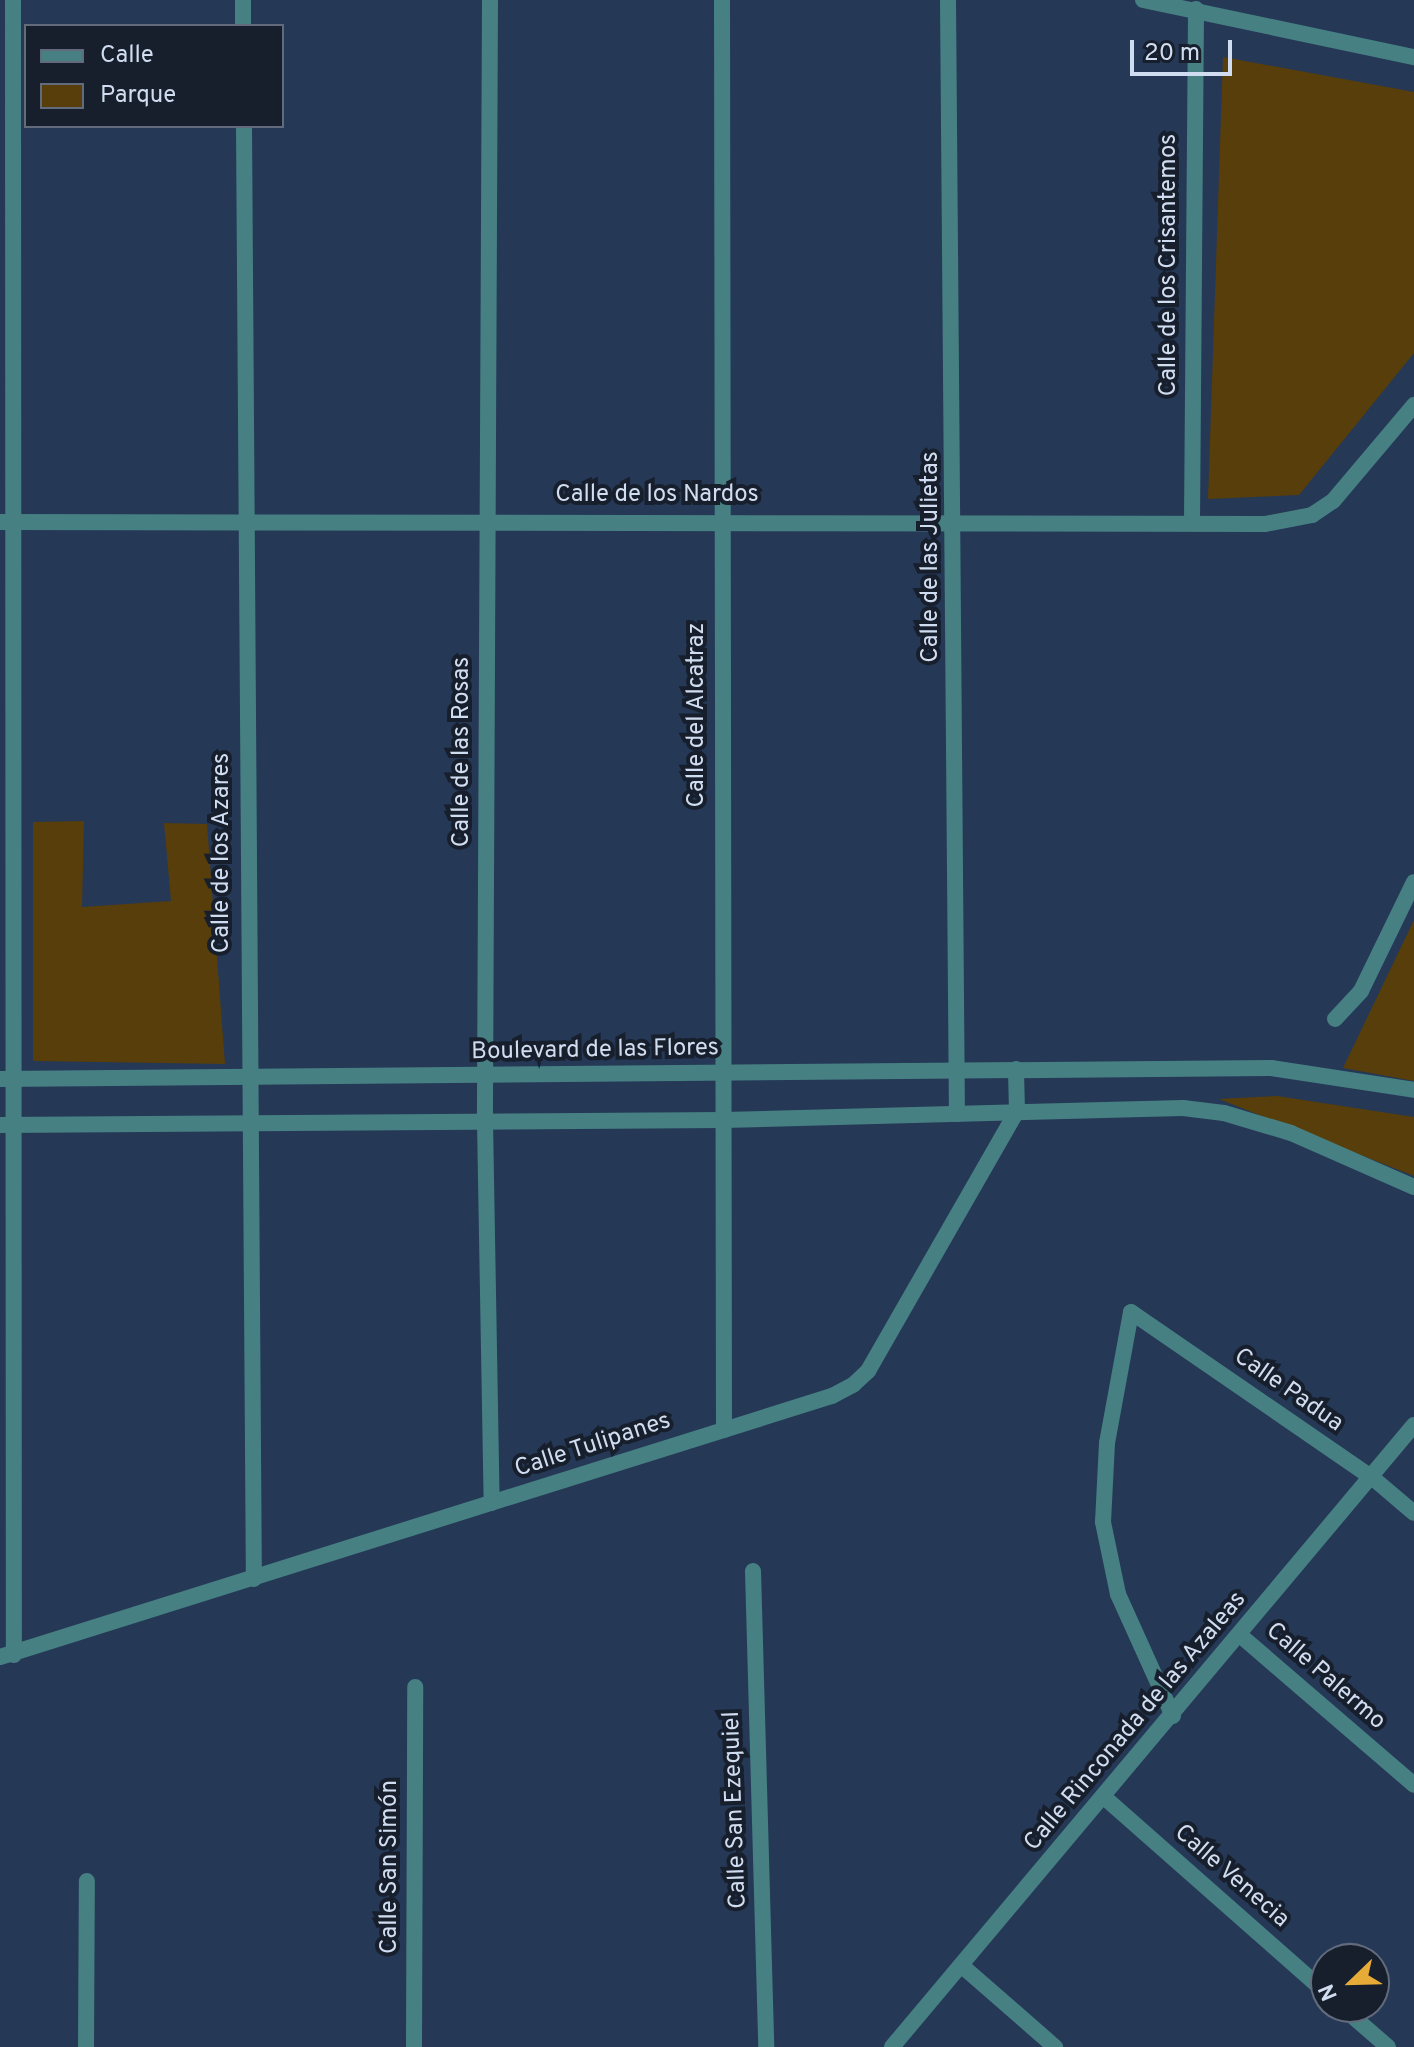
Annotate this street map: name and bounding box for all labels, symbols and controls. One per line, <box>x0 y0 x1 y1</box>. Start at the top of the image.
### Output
legend <box>24 24 284 128</box>
scale bar <box>1134 24 1236 74</box>
text: 20 m <box>1144 39 1200 69</box>
text: Calle <box>100 41 154 71</box>
text: Parque <box>100 81 176 111</box>
street label: Calle de los Crisantemos <box>1156 134 1184 396</box>
street label: Calle de las Julietas <box>918 451 946 663</box>
street label: Calle de los Nardos <box>555 482 759 510</box>
street label: Calle del Alcatraz <box>684 622 712 808</box>
street label: Calle de las Rosas <box>449 657 477 847</box>
street label: Calle de los Azares <box>209 752 237 954</box>
street label: Boulevard de las Flores <box>471 1034 719 1068</box>
street label: Calle Padua <box>1228 1343 1348 1439</box>
street label: Calle Tulipanes <box>511 1407 675 1485</box>
street label: Calle Rinconada de las Azaleas <box>1019 1586 1253 1858</box>
street label: Calle Palermo <box>1259 1617 1391 1737</box>
street label: Calle San Ezequiel <box>718 1711 754 1909</box>
street label: Calle San Simón <box>377 1780 405 1954</box>
street label: Calle Venecia <box>1167 1819 1295 1935</box>
north arrow <box>1310 1943 1390 2023</box>
text: N <box>1314 1979 1345 2004</box>

